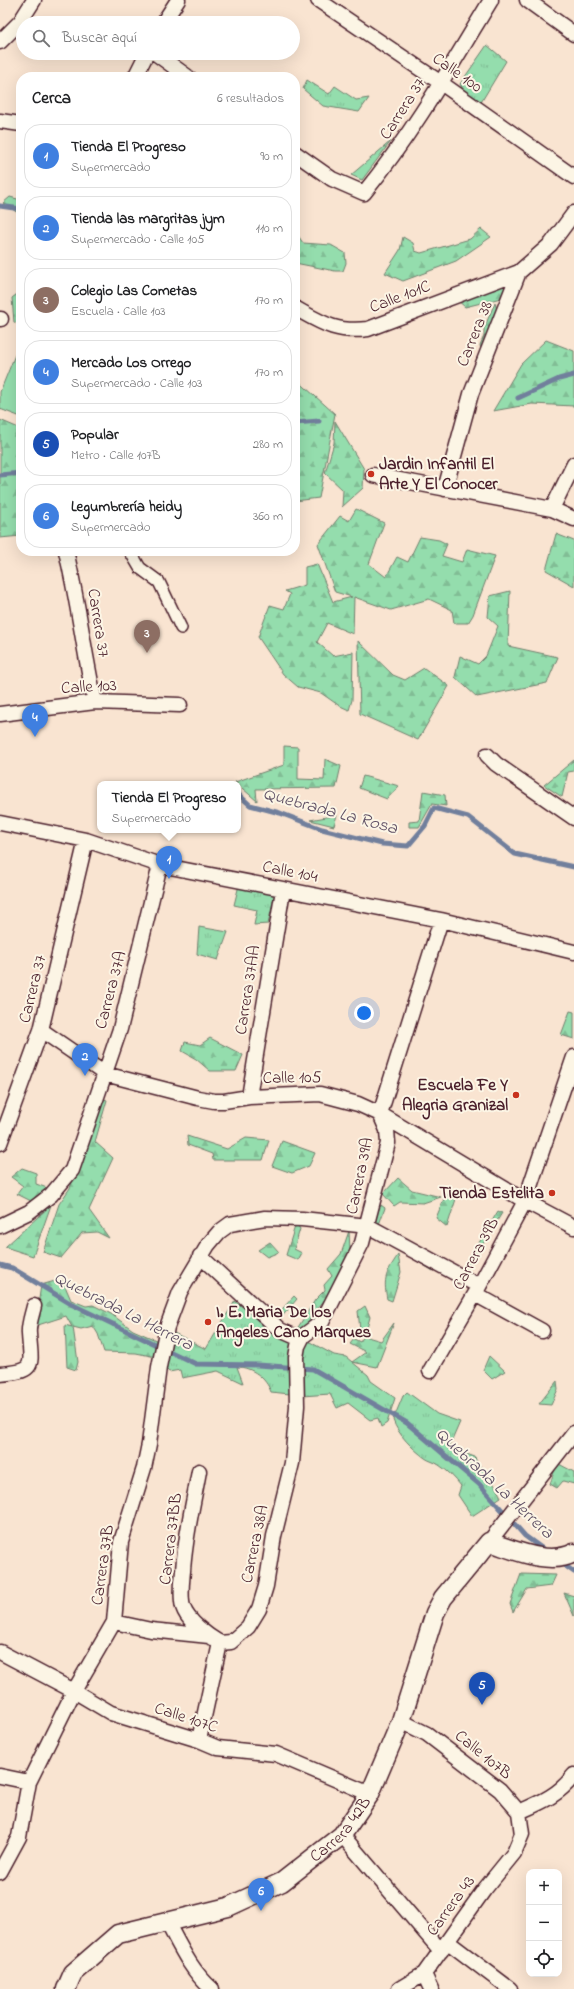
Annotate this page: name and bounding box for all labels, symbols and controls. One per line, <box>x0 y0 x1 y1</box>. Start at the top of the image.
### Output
search box <box>16 16 300 60</box>
icon: search <box>30 27 52 49</box>
text: Buscar aquí <box>62 27 137 49</box>
street label: Calle 100 <box>427 47 487 99</box>
street label: Carrera 37 <box>374 73 432 145</box>
text: Cerca <box>32 86 71 111</box>
text: 6 resultados <box>217 89 284 108</box>
text: Tienda El Progreso <box>71 136 186 158</box>
text: 1 <box>44 147 48 166</box>
text: 90 m <box>260 147 283 166</box>
text: Supermercado <box>71 158 150 177</box>
text: Tienda las margritas jym <box>71 208 225 230</box>
text: 2 <box>43 219 49 238</box>
text: 110 m <box>256 219 283 238</box>
text: Supermercado · Calle 105 <box>71 230 205 249</box>
street label: Calle 101C <box>366 274 434 320</box>
text: Colegio Las Cometas <box>71 280 197 302</box>
text: 3 <box>43 291 49 310</box>
text: 170 m <box>255 291 283 310</box>
street label: Carrera 38 <box>451 297 499 371</box>
text: Escuela · Calle 103 <box>71 302 166 321</box>
text: Mercado Los Orrego <box>71 352 191 374</box>
text: 4 <box>43 363 49 382</box>
text: 170 m <box>255 363 283 382</box>
text: Supermercado · Calle 103 <box>71 374 202 393</box>
text: Popular <box>71 424 119 446</box>
text: 5 <box>42 435 50 454</box>
text: 280 m <box>253 435 283 454</box>
text: Metro · Calle 107B <box>71 446 161 465</box>
place label: Jardin Infantil El Arte Y El Conocer <box>379 452 498 497</box>
marker: Jardin Infantil El Arte Y El Conocer <box>366 469 376 479</box>
text: Legumbrería heidy <box>71 496 182 518</box>
text: 6 <box>43 507 49 526</box>
text: 360 m <box>253 507 283 526</box>
text: Supermercado <box>71 518 150 537</box>
street label: Carrera 37 <box>80 587 116 659</box>
pin: 3 <box>134 620 160 653</box>
street label: Calle 103 <box>60 673 118 701</box>
pin: 4 <box>22 704 48 737</box>
popup <box>97 781 241 833</box>
water label: Quebrada La Rosa <box>260 782 400 842</box>
text: Tienda El Progreso <box>112 787 226 809</box>
text: Supermercado <box>112 809 191 828</box>
pin: 1 <box>156 846 182 879</box>
street label: Calle 104 <box>260 854 320 890</box>
street label: Carrera 37AA <box>229 943 267 1037</box>
street label: Carrera 37A <box>89 948 133 1032</box>
street label: Carrera 37 <box>12 952 54 1026</box>
your location <box>354 1003 374 1023</box>
pin: 2 <box>72 1043 98 1076</box>
street label: Calle 105 <box>262 1065 322 1091</box>
place label: Escuela Fe Y Alegria Granizal <box>402 1073 508 1120</box>
marker: Escuela Fe Y Alegria Granizal <box>511 1090 521 1100</box>
street label: Carrera 39A <box>340 1135 380 1217</box>
place label: Tienda Estelita <box>439 1181 544 1206</box>
marker: Tienda Estelita <box>547 1188 557 1198</box>
street label: Carrera 39B <box>446 1213 506 1295</box>
water label: Quebrada La Herrera <box>49 1266 197 1358</box>
place label: I. E. Maria De los Angeles Cano Marques <box>216 1300 372 1347</box>
marker: I. E. Maria De los Angeles Cano Marques <box>203 1317 213 1327</box>
water label: Quebrada La Herrera <box>429 1422 559 1546</box>
street label: Carrera 37BB <box>153 1492 189 1586</box>
street label: Carrera 38A <box>235 1503 275 1585</box>
street label: Carrera 37B <box>85 1523 121 1607</box>
pin: 5 <box>469 1672 495 1705</box>
street label: Calle 107C <box>151 1696 221 1740</box>
street label: Calle 107B <box>449 1724 517 1786</box>
street label: Carrera 42B <box>304 1791 377 1868</box>
map controls <box>526 1869 562 1977</box>
button: + <box>526 1869 562 1905</box>
street label: Carrera 43 <box>420 1871 482 1941</box>
pin: 6 <box>248 1878 274 1911</box>
button: − <box>526 1905 562 1941</box>
button: locate <box>526 1941 562 1977</box>

